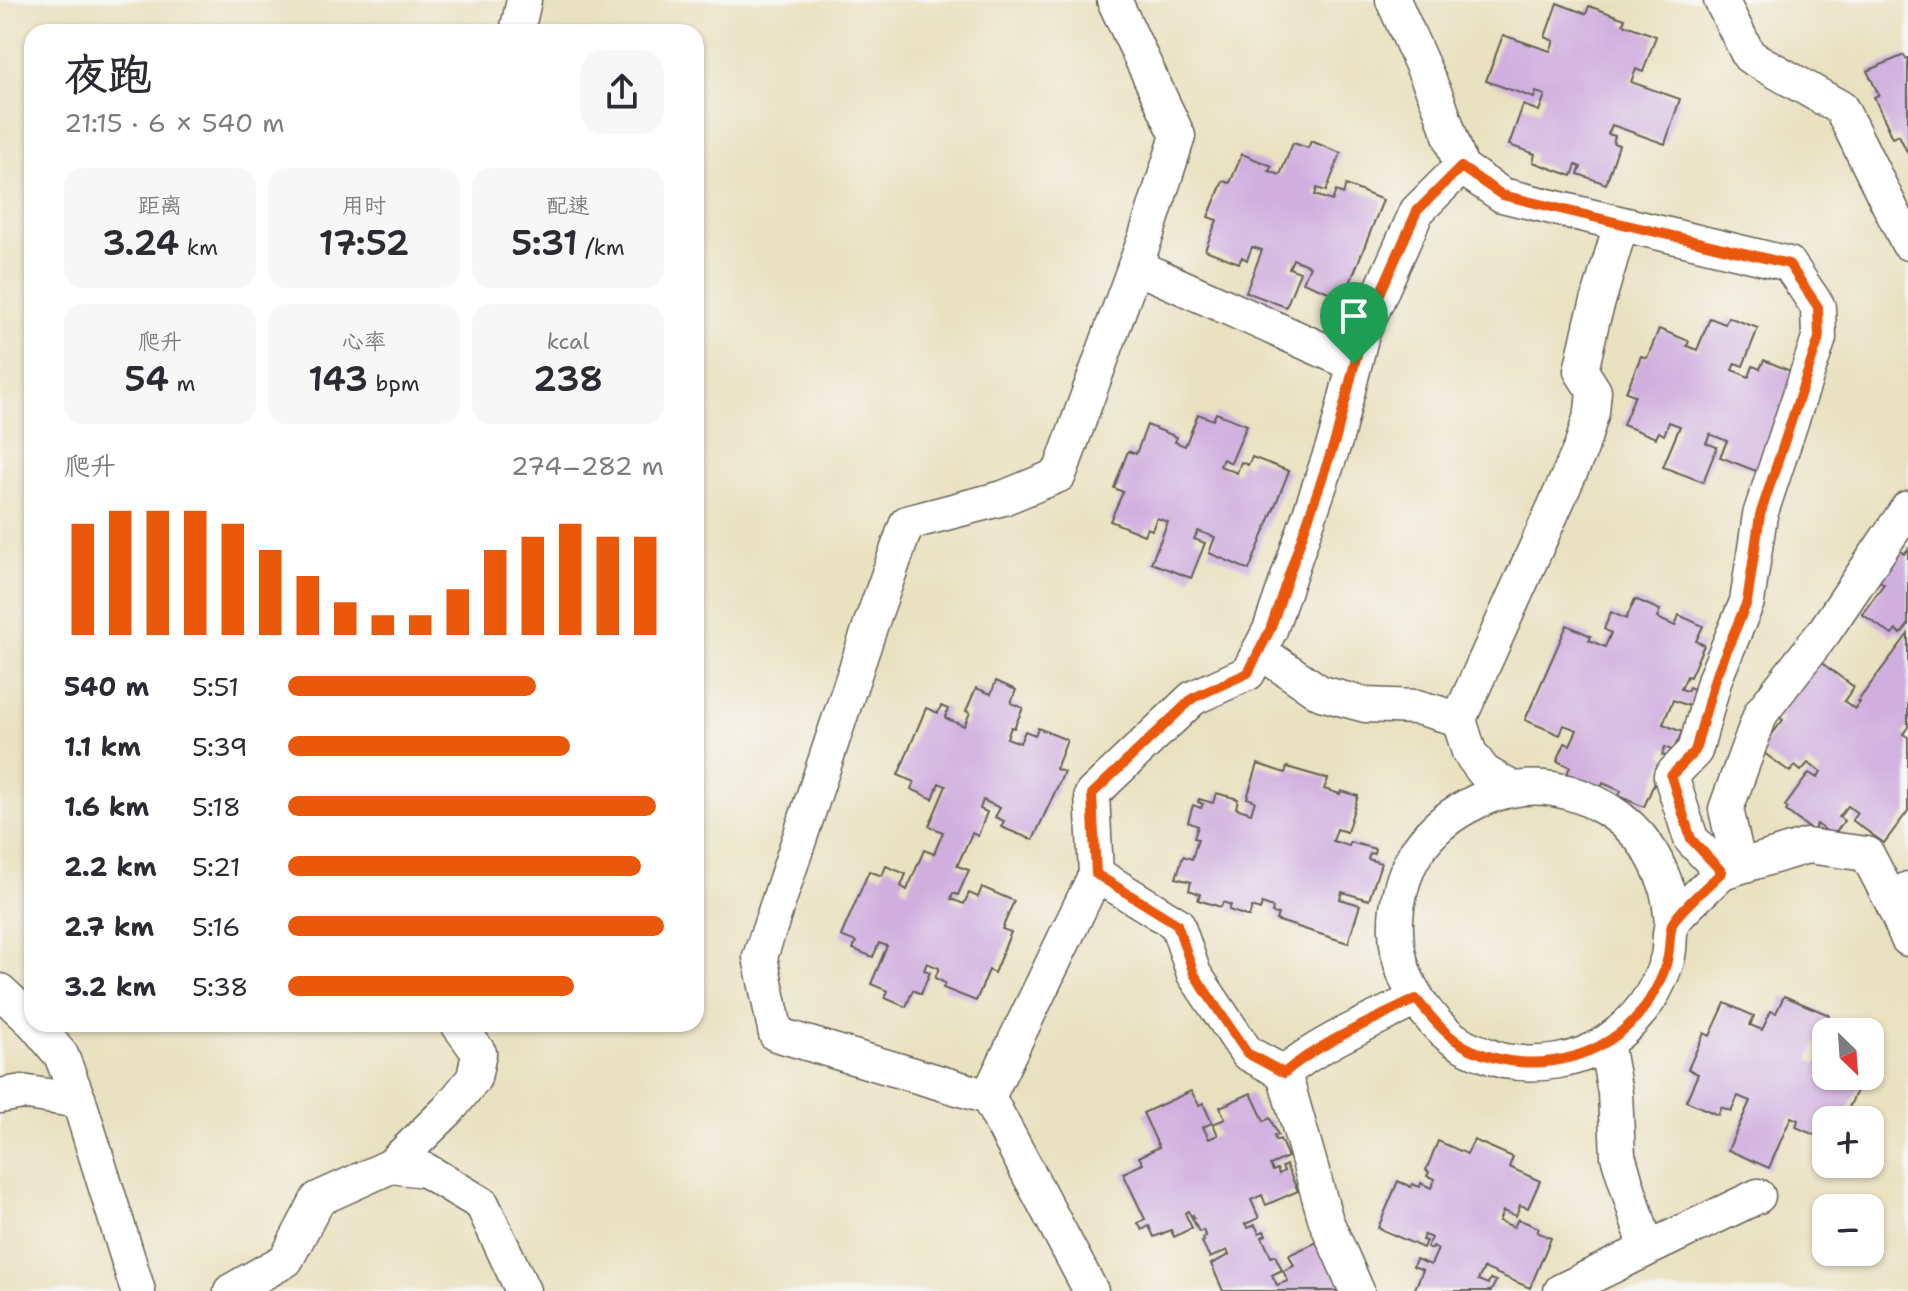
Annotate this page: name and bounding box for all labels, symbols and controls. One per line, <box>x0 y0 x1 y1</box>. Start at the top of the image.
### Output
text: 夜跑 <box>64 45 152 104</box>
button: share <box>580 50 664 134</box>
text: 21:15 · 6 × 540 m <box>64 105 285 140</box>
text: 距离 <box>138 191 182 220</box>
text: 用时 <box>342 191 386 220</box>
text: 配速 <box>546 191 590 220</box>
text: 3.24 <box>102 220 179 266</box>
text: 17:52 <box>319 220 409 266</box>
text: 5:31 <box>511 220 578 266</box>
text: km <box>179 233 218 262</box>
text: /km <box>578 233 625 262</box>
pin <box>1320 282 1388 364</box>
icon: arrive <box>1332 294 1376 338</box>
text: 爬升 <box>138 327 182 356</box>
text: 心率 <box>342 327 386 356</box>
text: kcal <box>547 327 589 356</box>
text: 54 <box>125 356 169 402</box>
text: 143 <box>308 356 368 402</box>
text: 238 <box>533 356 603 402</box>
text: m <box>169 369 195 398</box>
text: bpm <box>368 369 420 398</box>
text: 爬升 <box>64 448 116 483</box>
text: 274–282 m <box>511 448 664 483</box>
text: 540 m <box>64 669 149 704</box>
text: 5:51 <box>192 669 239 704</box>
text: 1.1 km <box>64 729 141 764</box>
text: 5:39 <box>192 729 248 764</box>
text: 1.6 km <box>64 789 149 824</box>
text: 5:18 <box>192 789 241 824</box>
text: 2.2 km <box>64 849 157 884</box>
text: 5:21 <box>192 849 241 884</box>
text: 2.7 km <box>64 909 154 944</box>
text: 5:16 <box>192 909 240 944</box>
text: 3.2 km <box>64 969 156 1004</box>
text: 5:38 <box>192 969 248 1004</box>
north arrow <box>1812 1018 1884 1090</box>
map controls <box>1812 1018 1884 1266</box>
button: + <box>1812 1106 1884 1178</box>
button: − <box>1812 1194 1884 1266</box>

